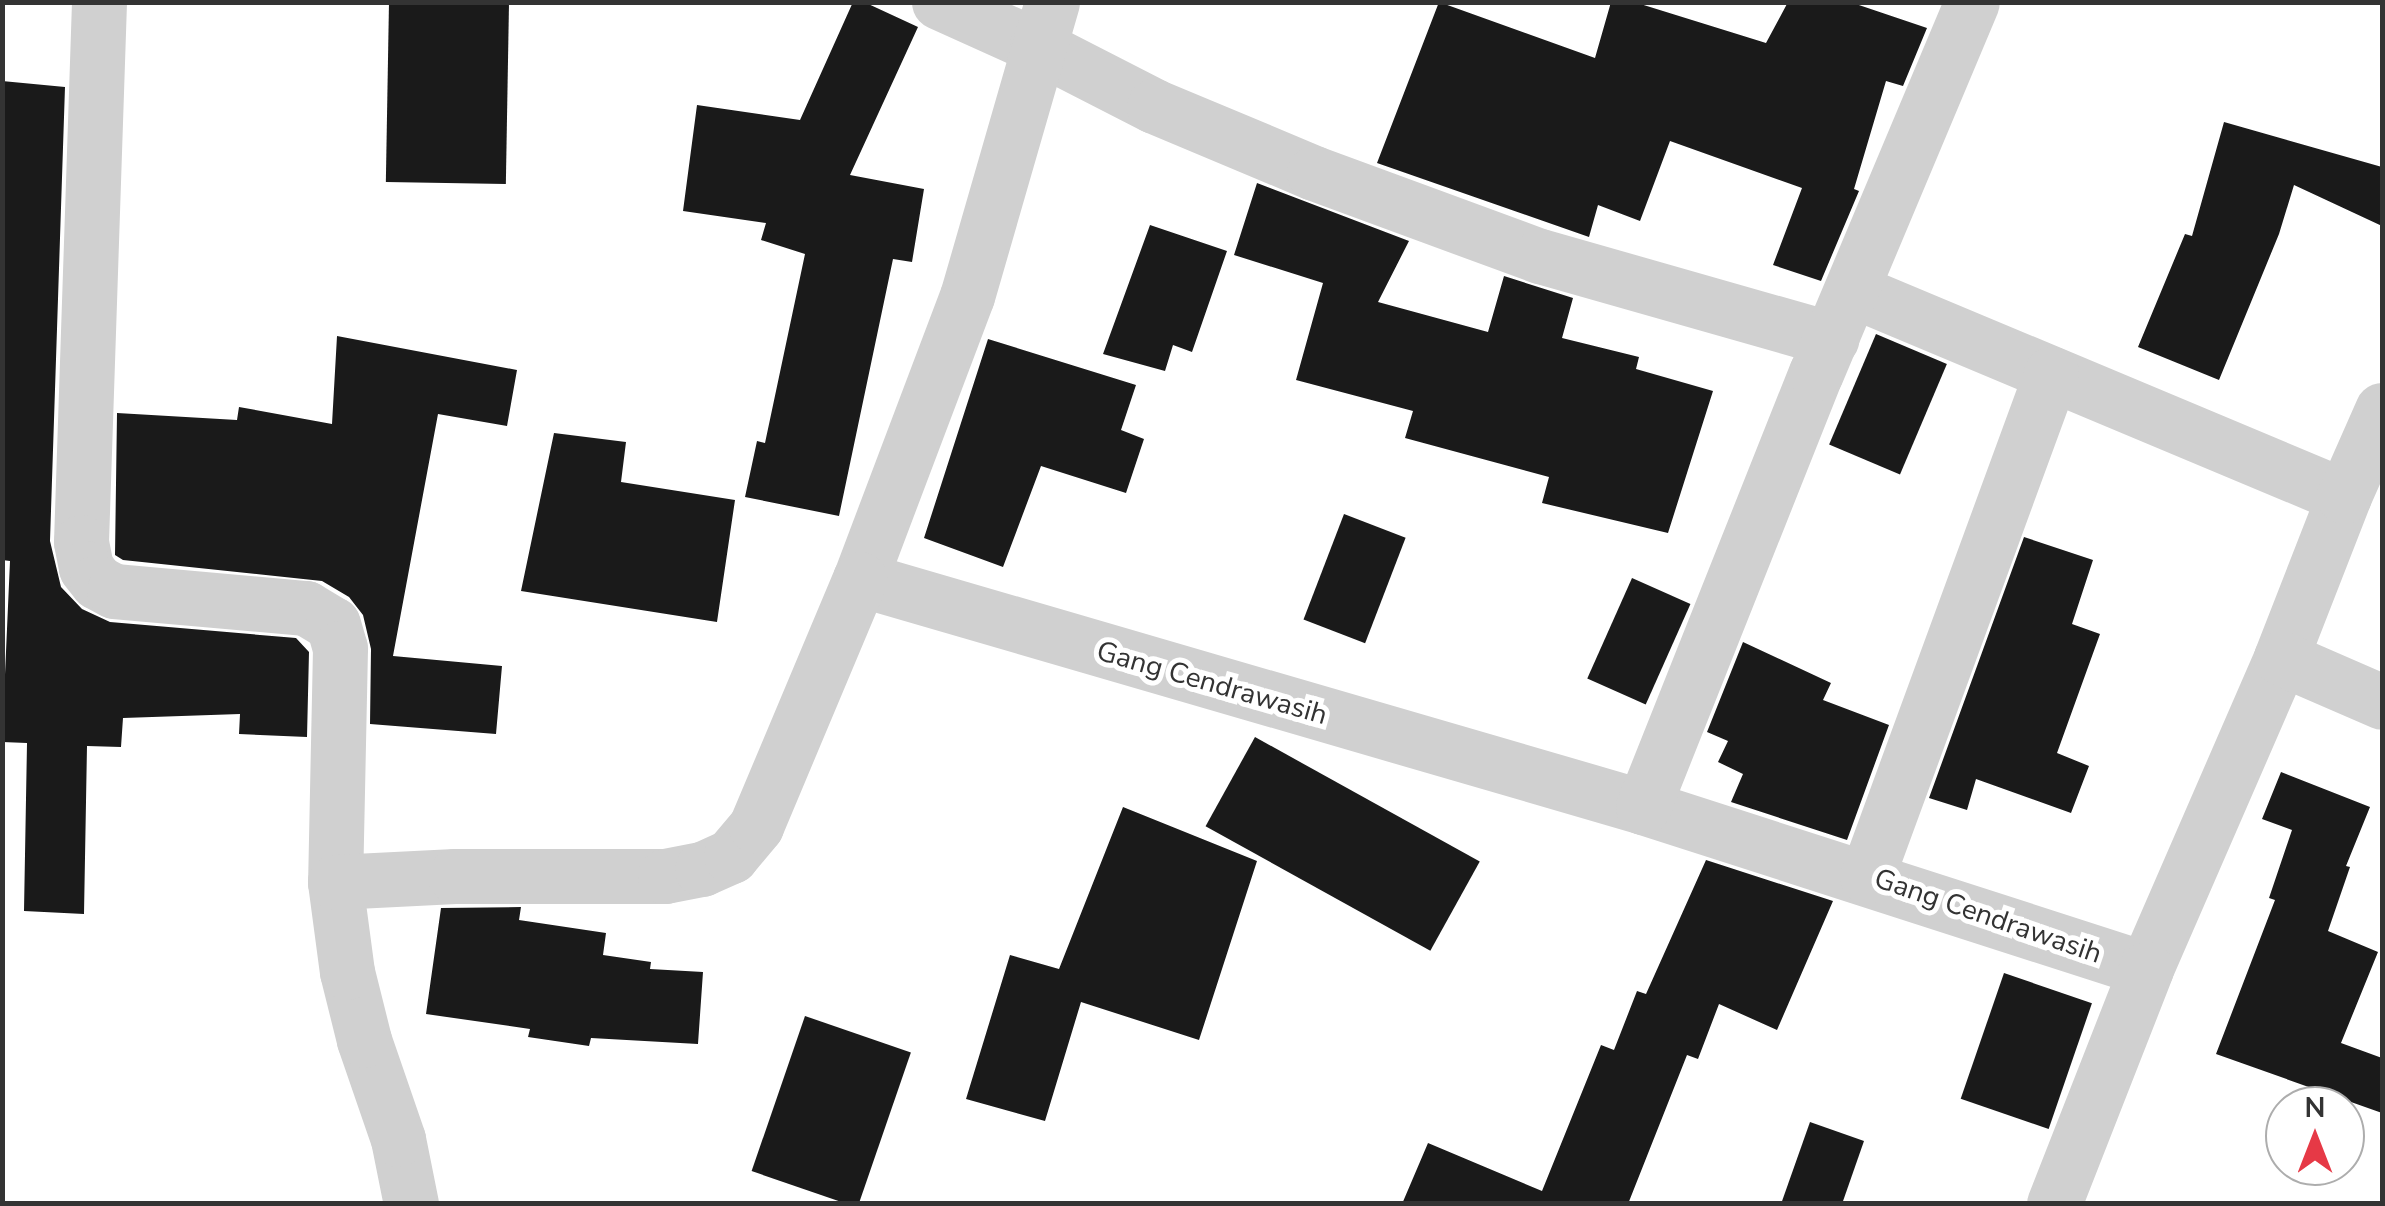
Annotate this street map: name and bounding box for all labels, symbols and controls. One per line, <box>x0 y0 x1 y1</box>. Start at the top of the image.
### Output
street label: Gang Cendrawasih <box>1093 634 1331 732</box>
street label: Gang Cendrawasih <box>1870 861 2106 971</box>
north arrow <box>2265 1086 2365 1186</box>
text: N <box>2305 1089 2325 1127</box>

